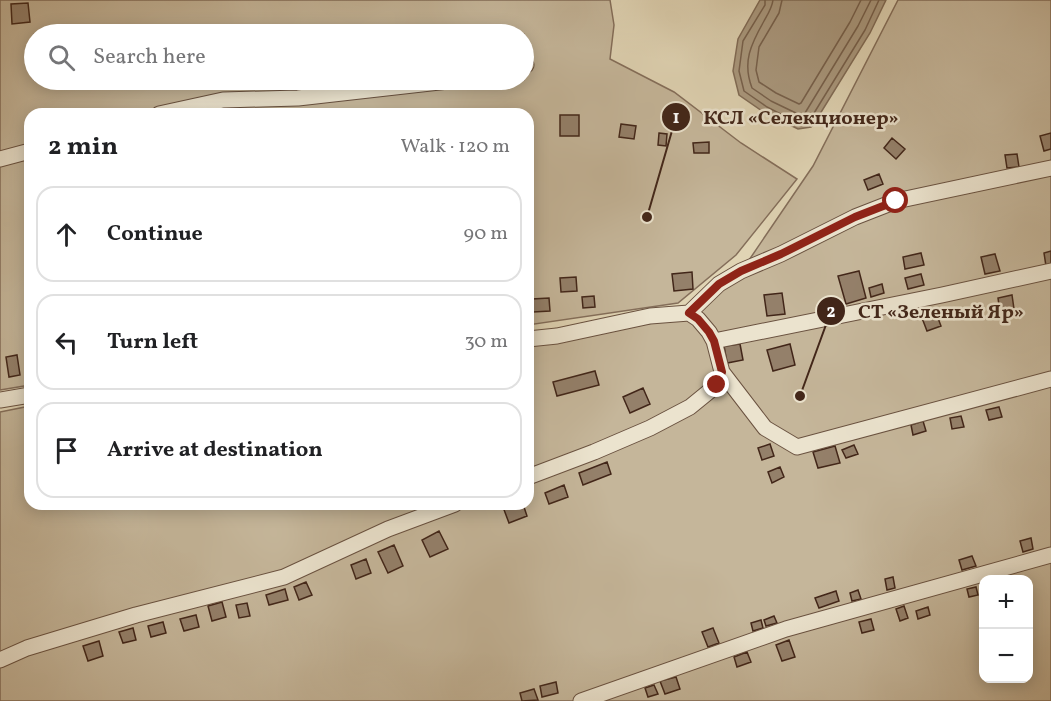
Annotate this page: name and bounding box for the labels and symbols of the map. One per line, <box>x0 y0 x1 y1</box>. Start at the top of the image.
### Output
callout: КСЛ «Селекционер» <box>661 98 911 136</box>
text: КСЛ «Селекционер» <box>703 105 899 133</box>
text: 1 <box>672 106 680 131</box>
route start <box>882 187 908 213</box>
callout: СТ «Зеленый Яр» <box>816 292 1037 330</box>
text: СТ «Зеленый Яр» <box>858 299 1024 327</box>
text: 2 <box>826 300 836 325</box>
route end <box>703 371 729 397</box>

